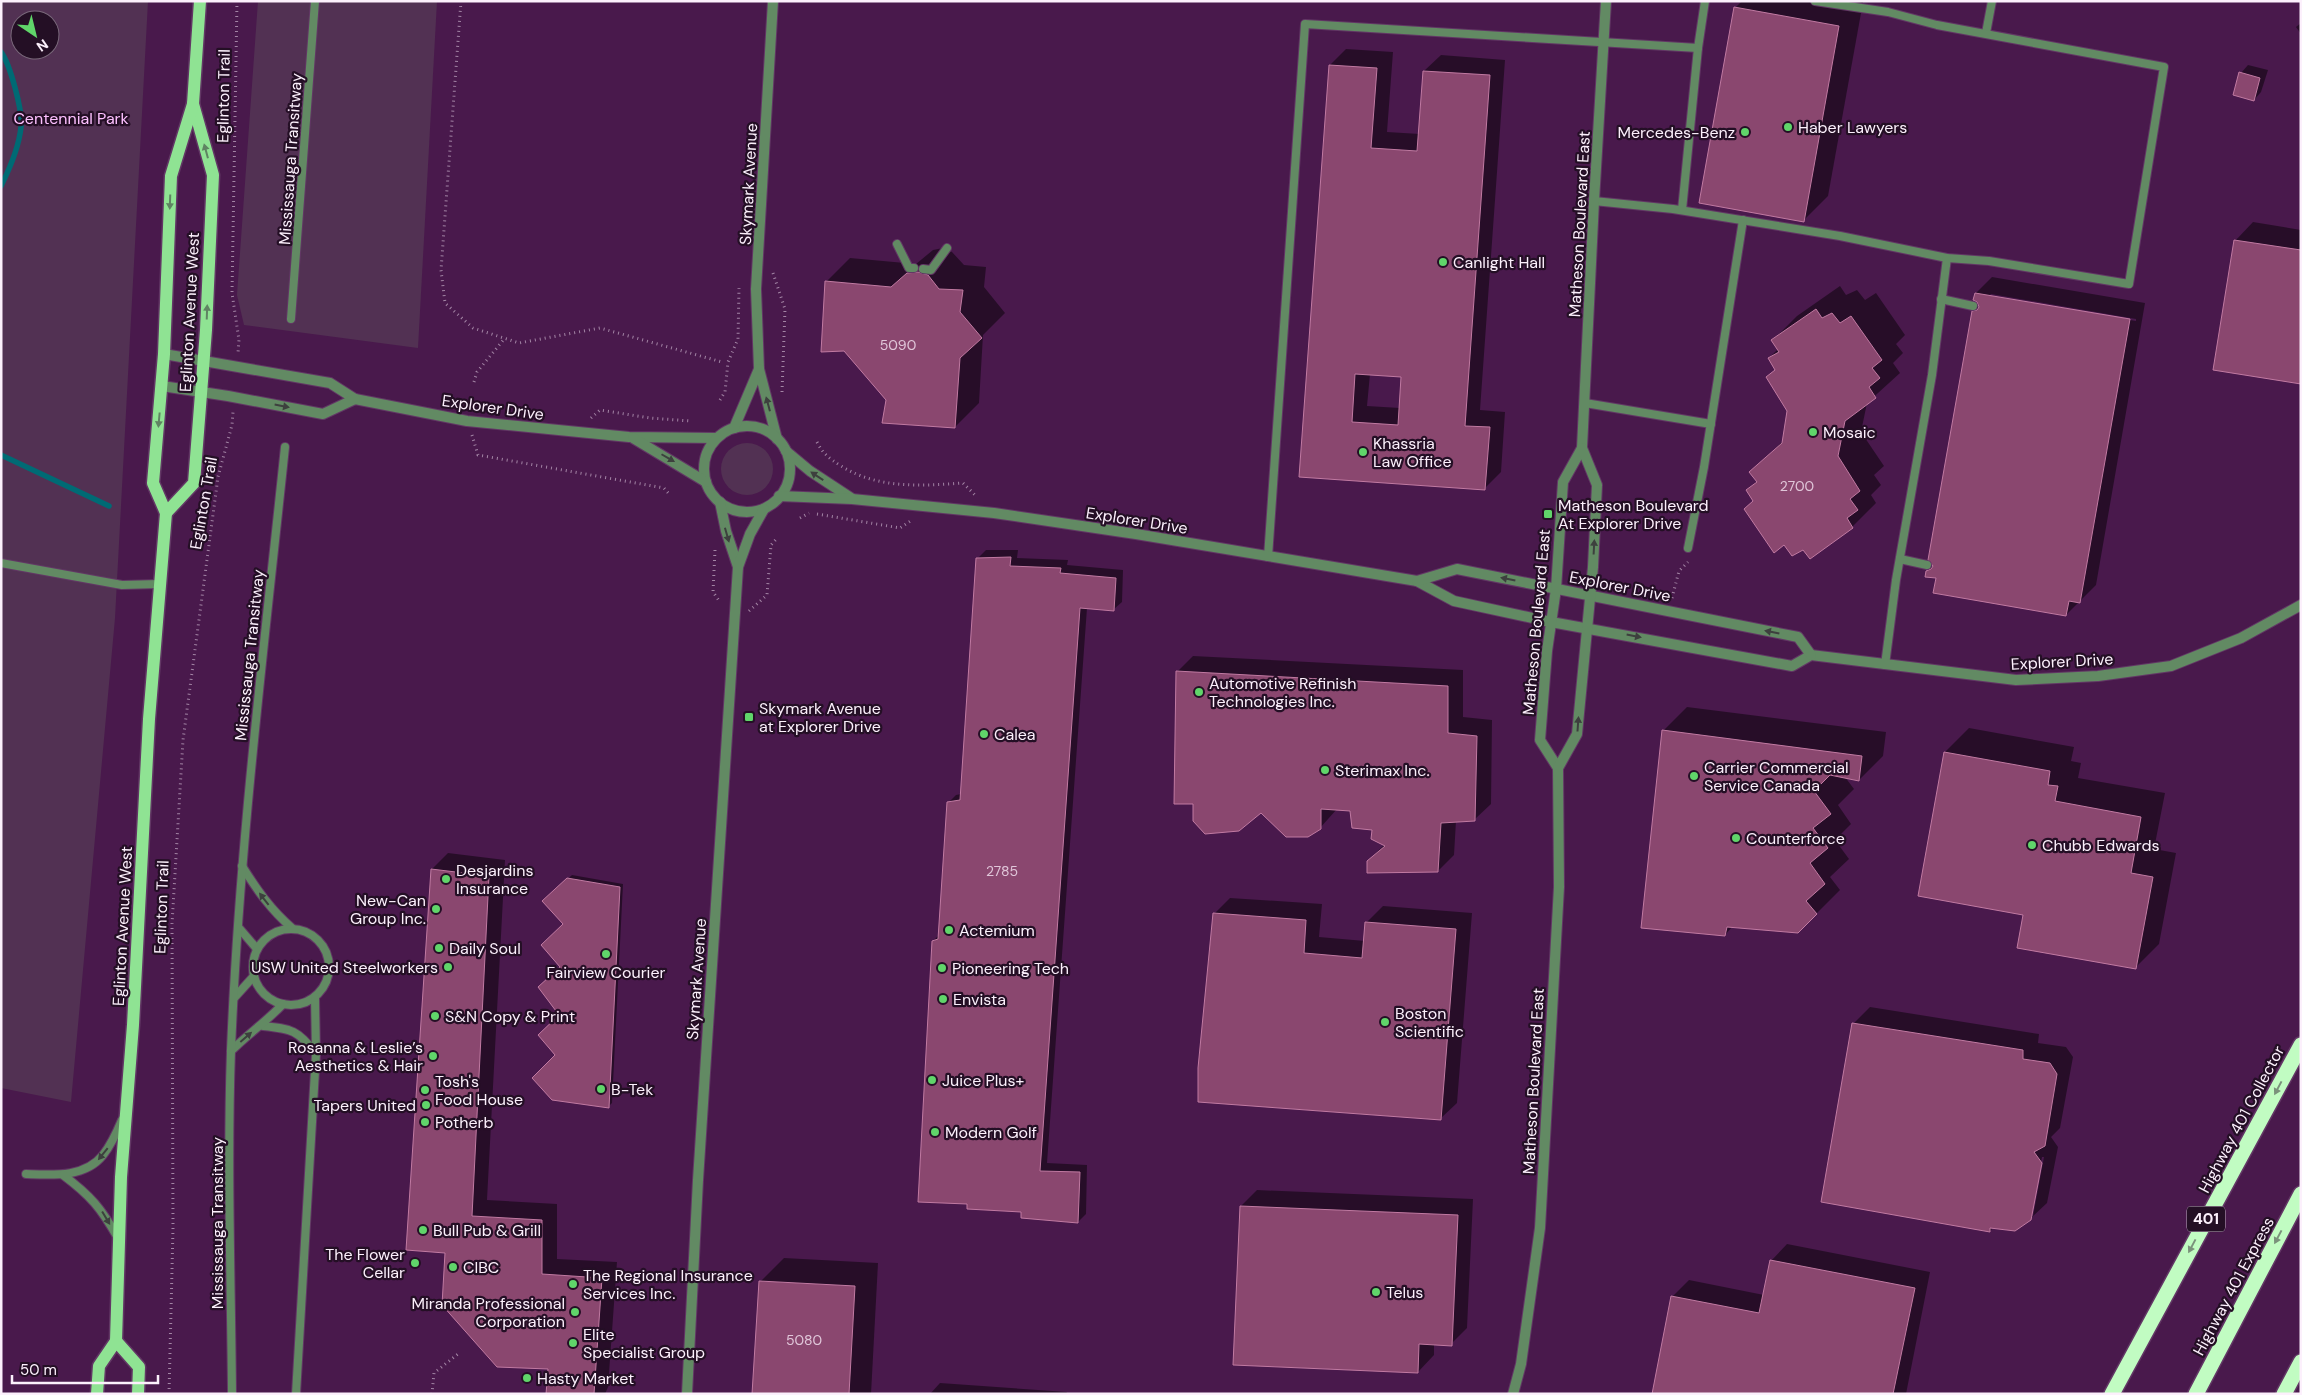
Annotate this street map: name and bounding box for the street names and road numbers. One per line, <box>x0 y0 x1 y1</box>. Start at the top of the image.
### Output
street label: Eglinton Trail <box>212 49 235 143</box>
street label: Mississauga Transitway <box>274 72 307 246</box>
street label: Skymark Avenue <box>735 123 762 245</box>
street label: Matheson Boulevard East <box>1564 130 1595 318</box>
street label: Eglinton Avenue West <box>175 232 204 392</box>
street label: Explorer Drive <box>441 390 545 425</box>
street label: Eglinton Trail <box>185 455 222 551</box>
street label: Explorer Drive <box>1084 502 1189 539</box>
street label: Matheson Boulevard East <box>1518 528 1555 716</box>
street label: Explorer Drive <box>1567 566 1672 607</box>
street label: Mississauga Transitway <box>230 568 269 742</box>
street label: Explorer Drive <box>2010 648 2114 675</box>
street label: Eglinton Avenue West <box>108 846 137 1006</box>
street label: Eglinton Trail <box>149 860 174 954</box>
street label: Skymark Avenue <box>682 918 711 1041</box>
street label: Matheson Boulevard East <box>1518 987 1549 1175</box>
street label: Highway 401 Collector <box>2194 1042 2289 1197</box>
street label: Mississauga Transitway <box>207 1137 228 1309</box>
road number: 401 <box>2187 1206 2225 1232</box>
street label: Highway 401 Express <box>2188 1213 2279 1359</box>

